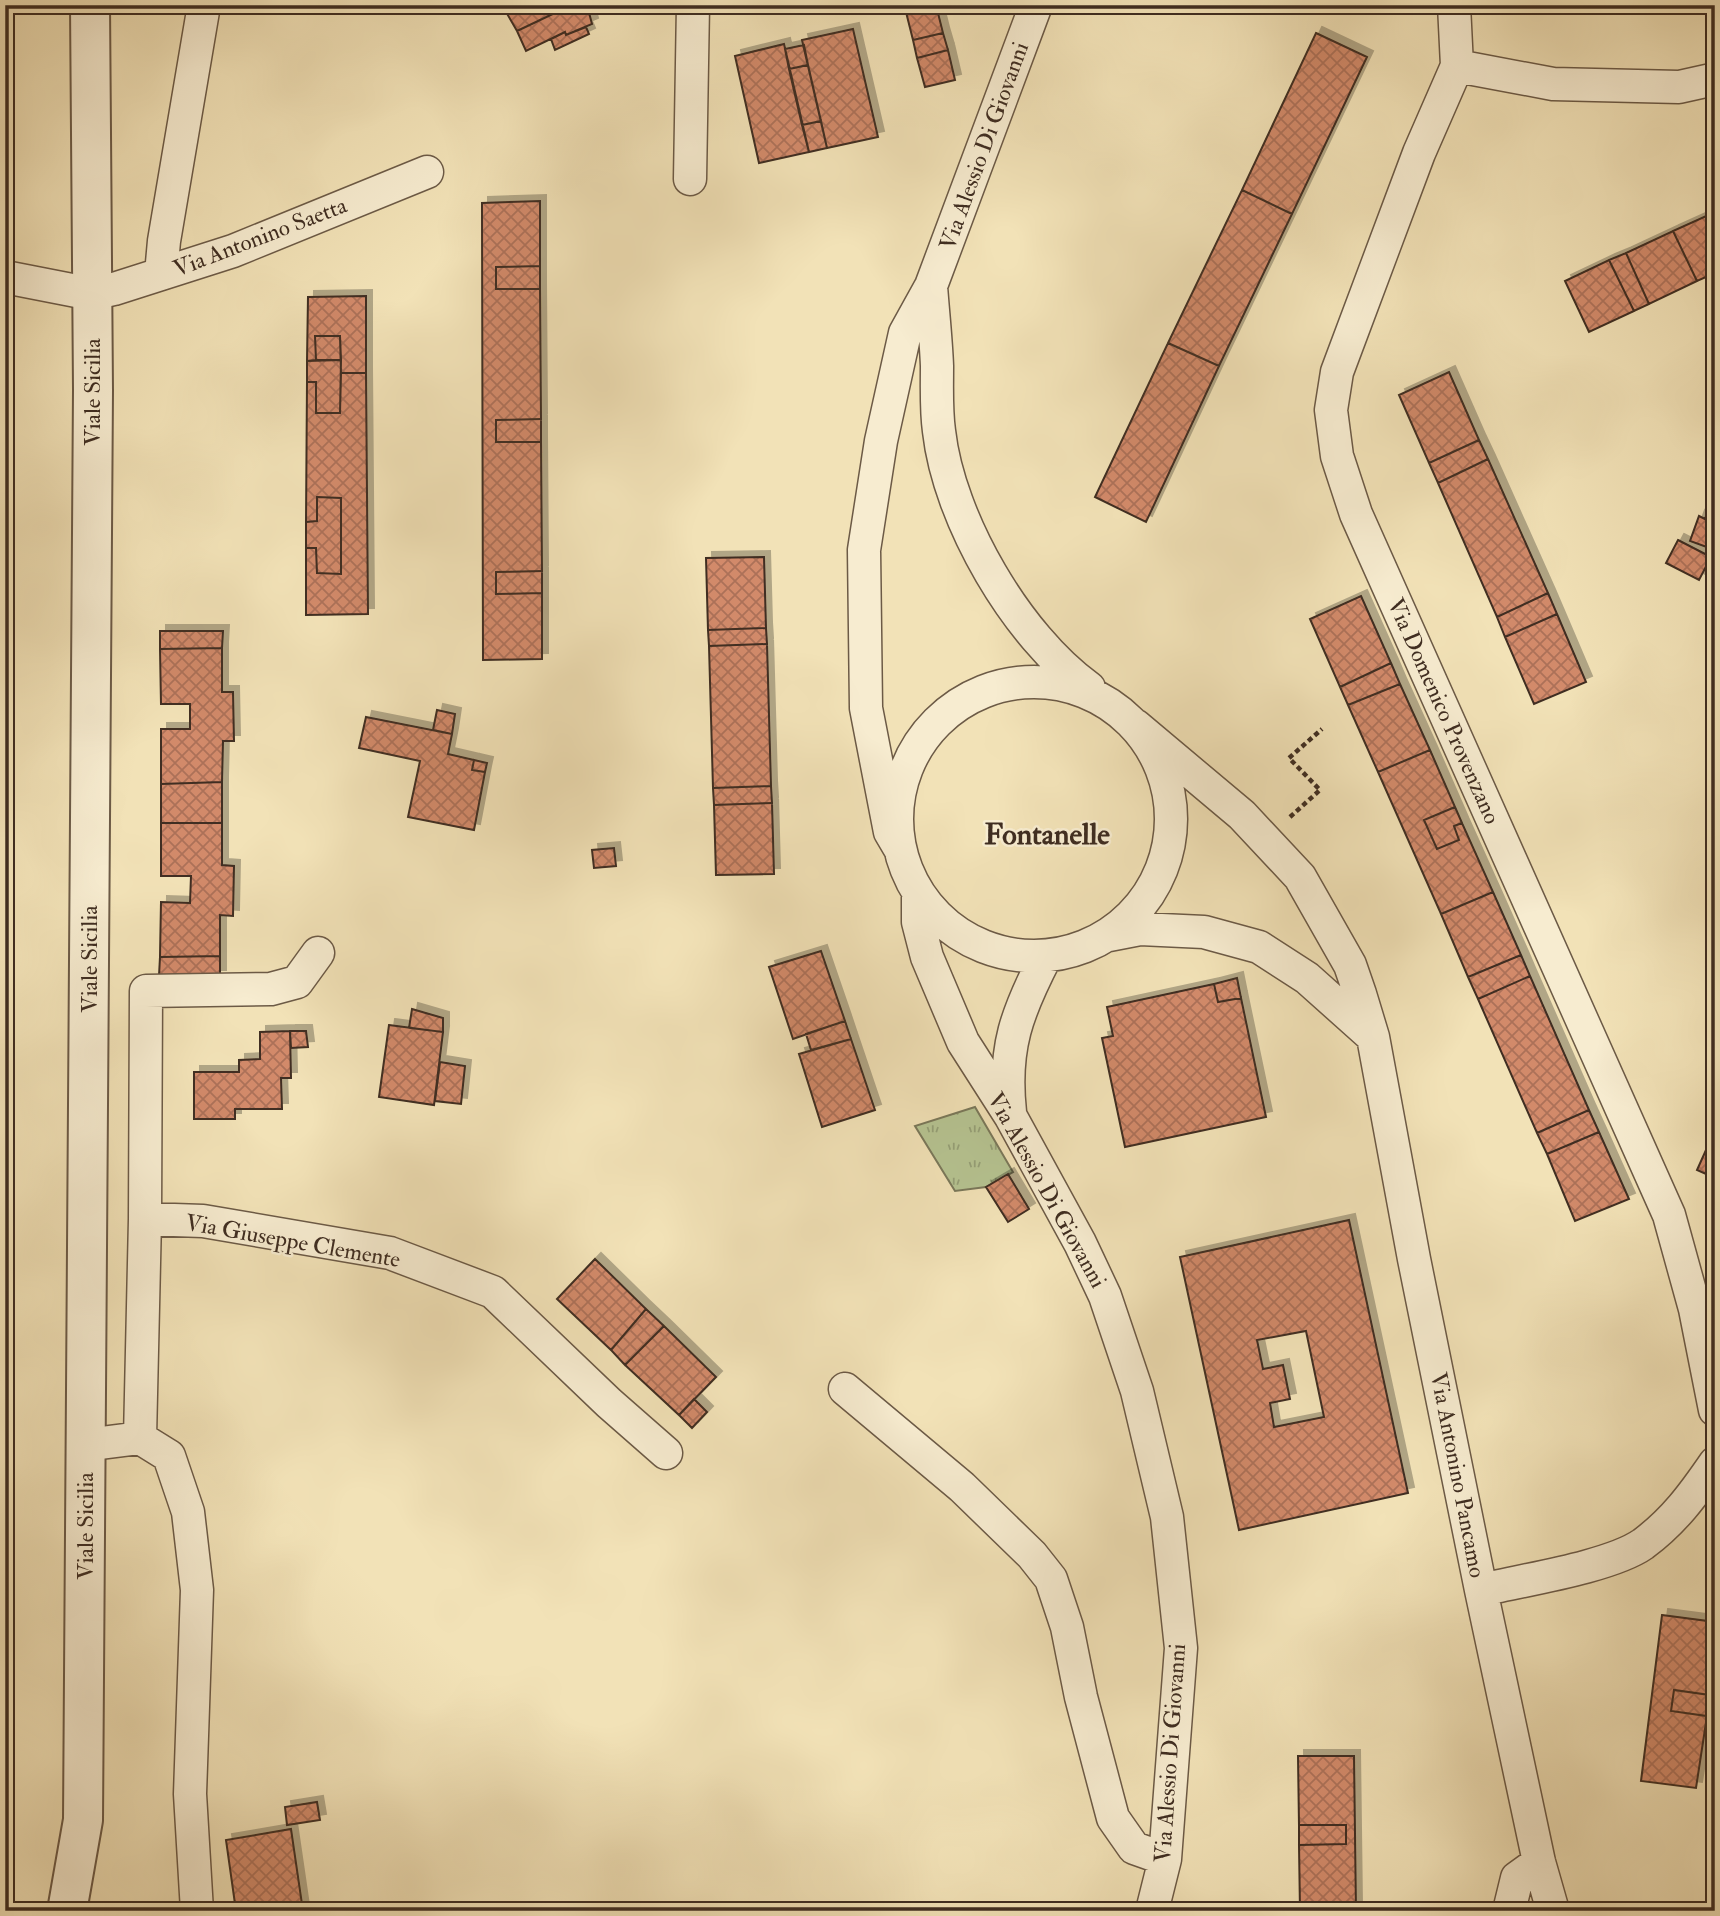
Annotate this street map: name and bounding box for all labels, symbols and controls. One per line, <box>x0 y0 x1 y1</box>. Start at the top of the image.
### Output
street label: Via Alessio Di Giovanni <box>933 38 1035 254</box>
street label: Via Antonino Saetta <box>169 190 351 283</box>
street label: Viale Sicilia <box>78 338 107 446</box>
street label: Via Domenico Provenzano <box>1381 594 1507 828</box>
district label: Fontanelle <box>984 816 1110 853</box>
street label: Viale Sicilia <box>75 905 104 1013</box>
street label: Via Alessio Di Giovanni <box>981 1087 1113 1293</box>
street label: Via Giuseppe Clemente <box>183 1208 403 1275</box>
street label: Via Antonino Pancamo <box>1424 1370 1492 1580</box>
street label: Viale Sicilia <box>71 1472 100 1580</box>
street label: Via Alessio Di Giovanni <box>1148 1643 1192 1863</box>

